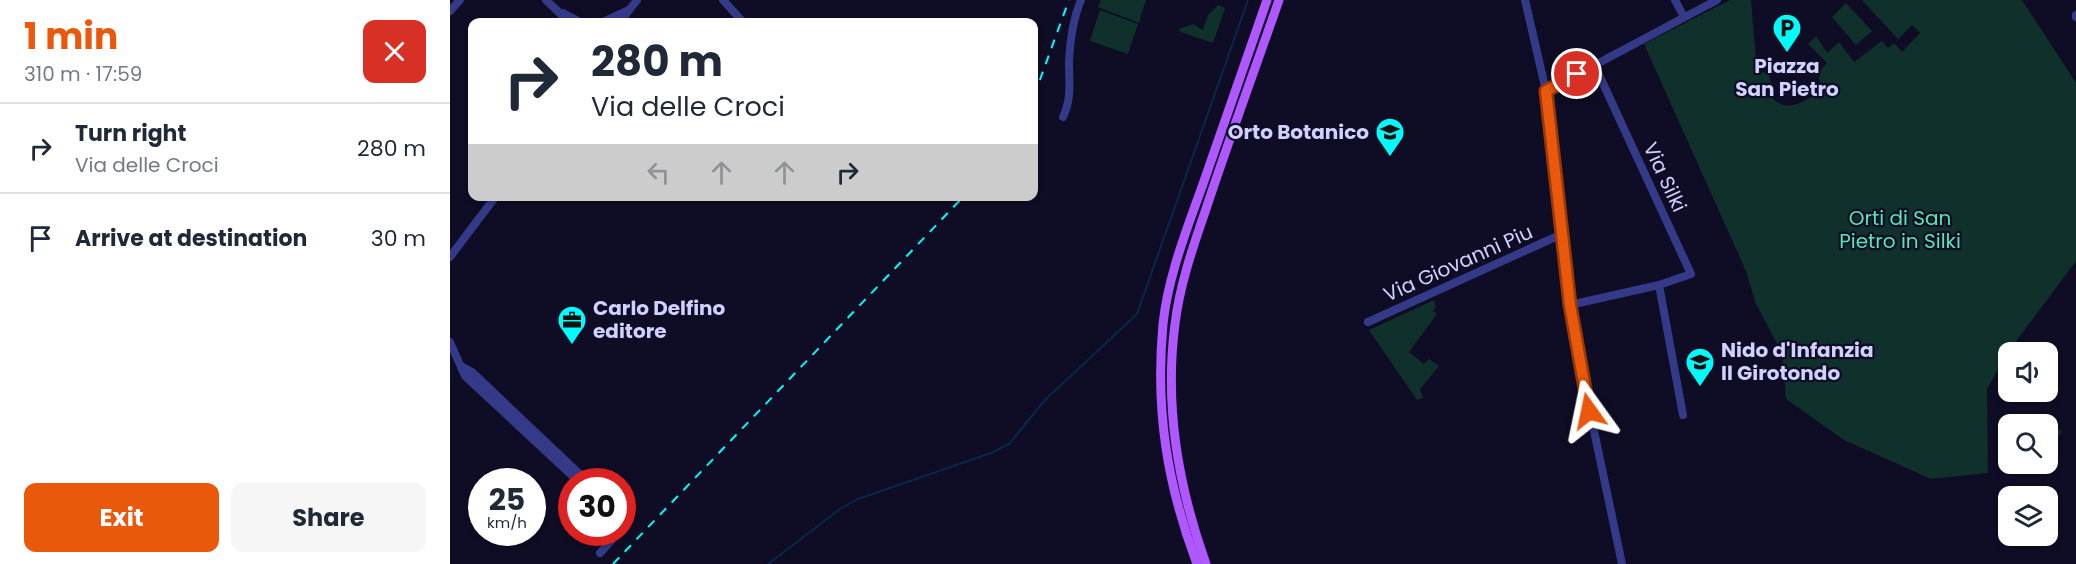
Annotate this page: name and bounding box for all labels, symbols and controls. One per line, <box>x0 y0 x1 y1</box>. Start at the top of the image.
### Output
text: 1 min <box>24 11 118 62</box>
parking icon: Piazza San Pietro <box>1771 12 1803 54</box>
button: close <box>363 20 426 83</box>
text: 280 m <box>591 32 723 91</box>
icon: right <box>492 42 570 120</box>
pin <box>1551 48 1602 99</box>
place label: Piazza San Pietro <box>1735 52 1839 103</box>
icon: arrive <box>1560 57 1593 90</box>
text: 310 m · 17:59 <box>24 60 142 88</box>
text: Via delle Croci <box>591 88 785 125</box>
school or university icon: Orto Botanico <box>1374 116 1406 158</box>
text: Turn right <box>75 118 186 149</box>
place label: Orto Botanico <box>1228 118 1369 146</box>
icon: right <box>24 132 57 165</box>
text: 280 m <box>357 133 426 164</box>
street label: Via Silki <box>1637 138 1693 216</box>
text: Via delle Croci <box>75 151 219 179</box>
icon: left <box>642 156 675 189</box>
icon: ahead <box>705 156 738 189</box>
icon: ahead <box>768 156 801 189</box>
icon: right <box>831 156 864 189</box>
park label: Orti di San Pietro in Silki <box>1839 204 1961 255</box>
street label: Via Giovanni Piu <box>1379 218 1537 308</box>
icon: arrive <box>24 222 57 255</box>
text: Arrive at destination <box>75 223 307 254</box>
text: 30 m <box>371 223 426 254</box>
place label: Carlo Delfino editore <box>593 294 726 345</box>
office icon: Carlo Delfino editore <box>556 304 588 346</box>
place label: Nido d'Infanzia Il Girotondo <box>1721 336 1874 387</box>
map controls <box>1998 342 2058 546</box>
button: sound <box>1998 342 2058 402</box>
school or university icon: Nido d'Infanzia Il Girotondo <box>1684 346 1716 388</box>
position arrow <box>1557 379 1621 443</box>
button: search <box>1998 414 2058 474</box>
speed limit sign: 30 <box>558 468 636 546</box>
text: 25 <box>489 478 525 521</box>
button: Exit <box>24 483 219 552</box>
button: Share <box>231 483 426 552</box>
button: layers <box>1998 486 2058 546</box>
text: km/h <box>487 512 527 533</box>

